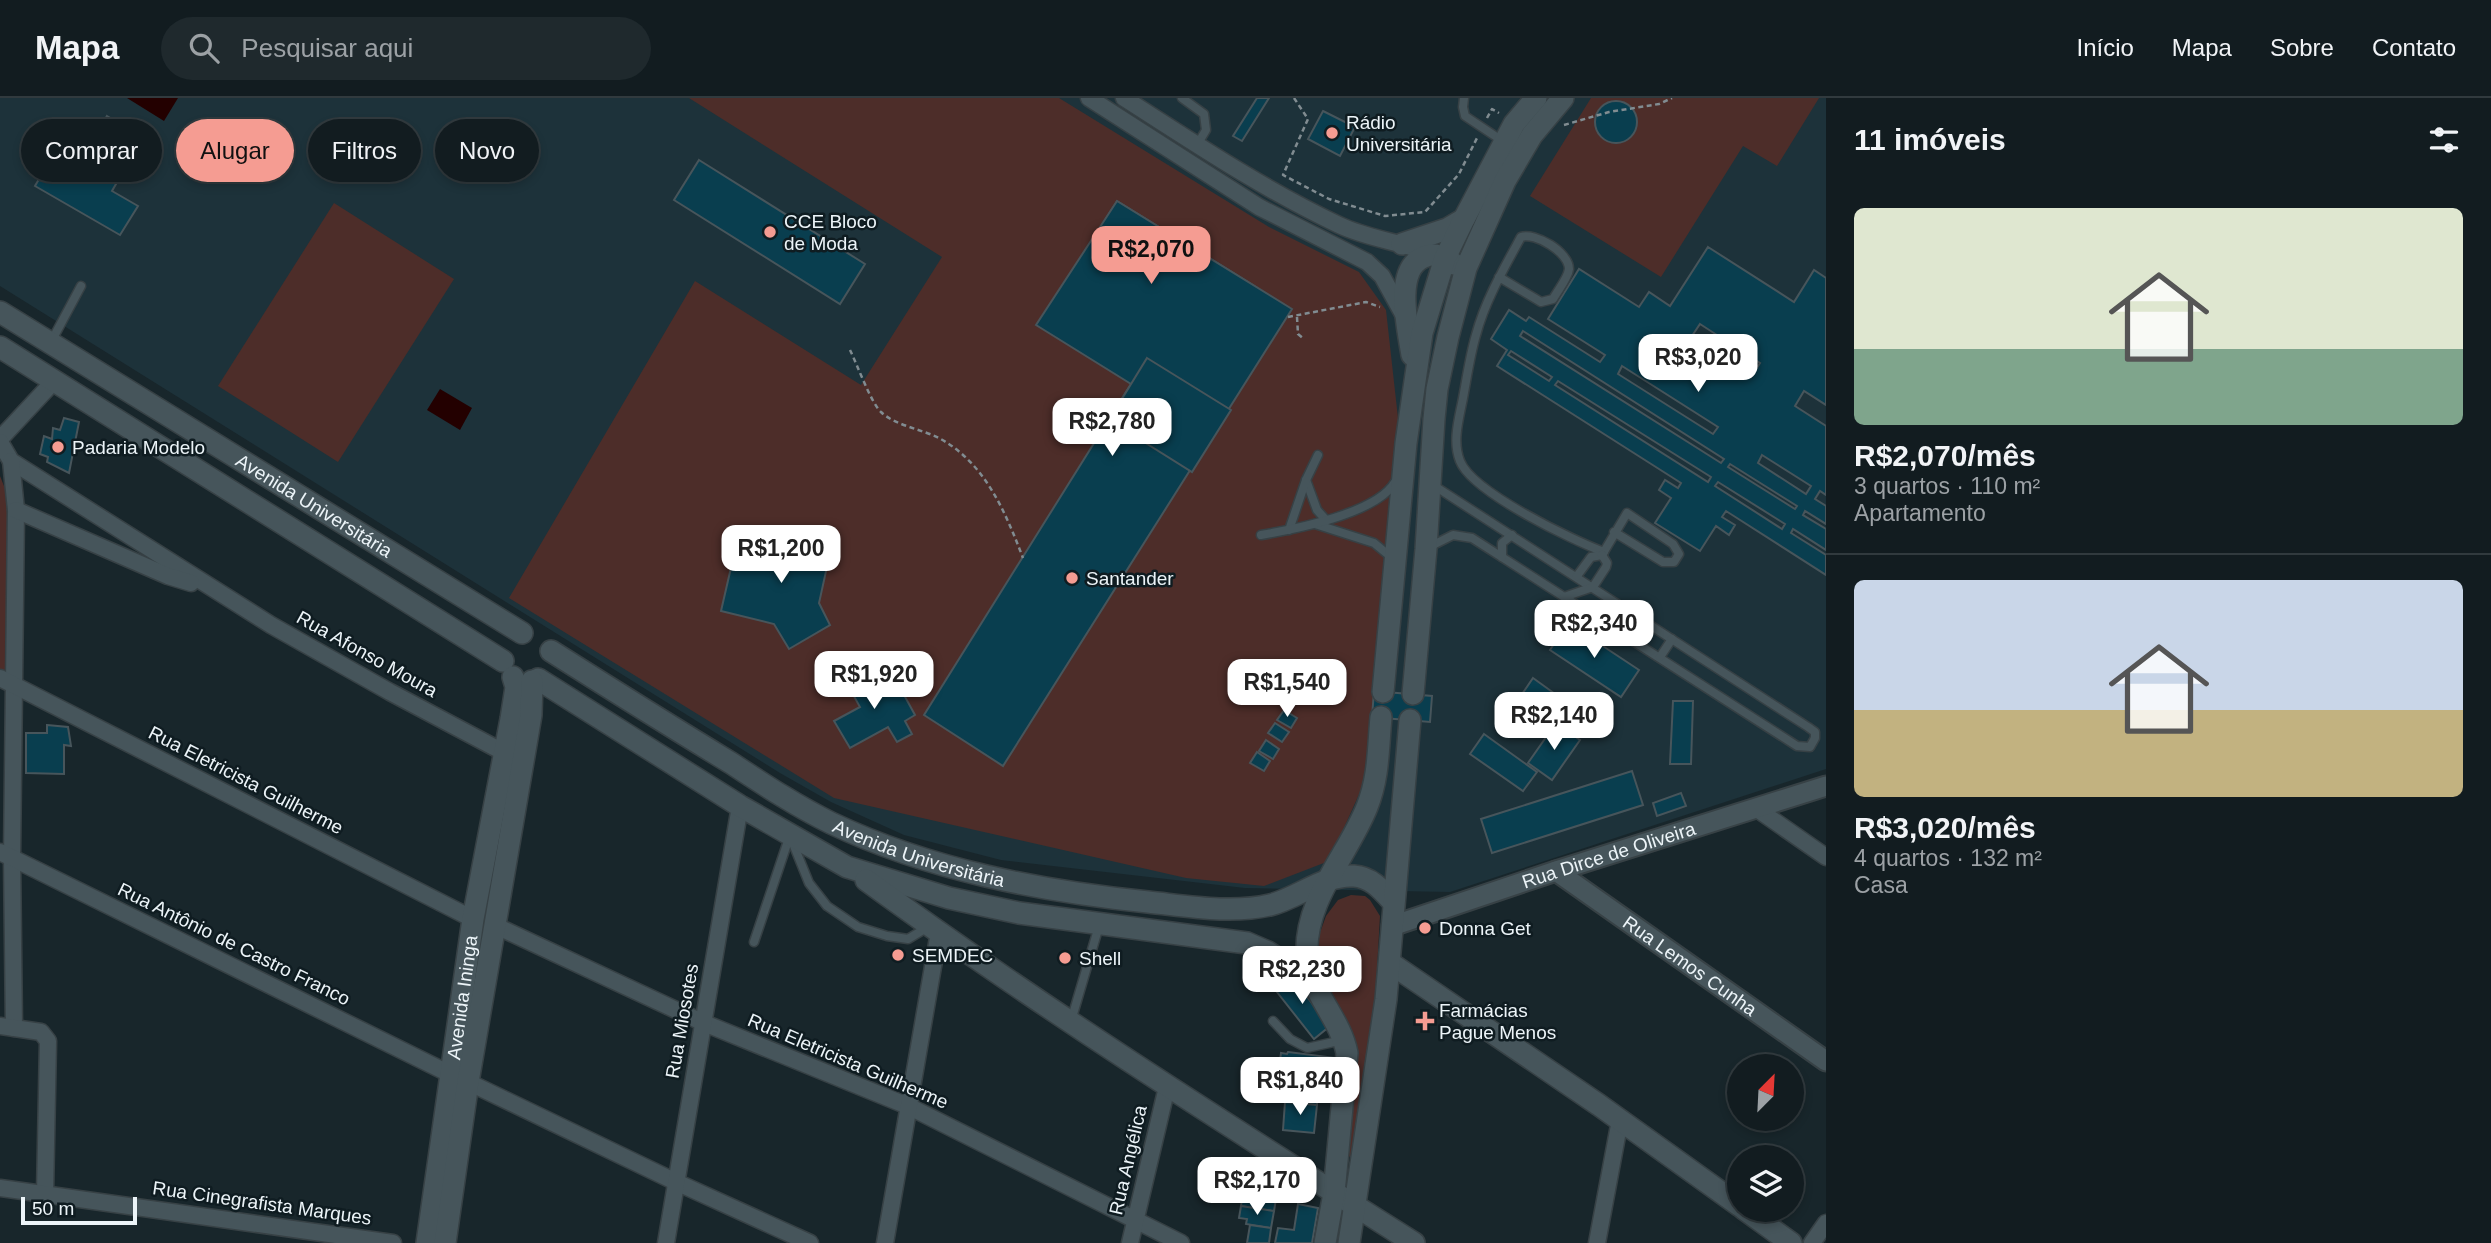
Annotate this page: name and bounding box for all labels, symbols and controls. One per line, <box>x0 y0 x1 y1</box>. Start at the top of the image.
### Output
search box <box>161 17 651 80</box>
text: Mapa <box>35 29 119 66</box>
icon: search <box>185 29 223 67</box>
text: Pesquisar aqui <box>241 33 413 63</box>
text: Início <box>2076 34 2134 61</box>
text: Mapa <box>2172 34 2232 61</box>
text: Sobre <box>2270 34 2334 61</box>
text: Contato <box>2372 34 2456 61</box>
place label: Rádio Universitária <box>1346 112 1452 155</box>
chip: Comprar <box>21 119 162 182</box>
chip: Alugar <box>176 119 294 182</box>
chip: Filtros <box>308 119 421 182</box>
chip: Novo <box>435 119 539 182</box>
icon: filters <box>2425 121 2463 159</box>
text: 11 imóveis <box>1854 123 2006 156</box>
marker: Rádio Universitária <box>1324 125 1340 141</box>
place label: CCE Bloco de Moda <box>784 211 877 254</box>
marker: CCE Bloco de Moda <box>762 224 778 240</box>
pin: R$2,070 <box>1086 226 1216 286</box>
text: R$2,070 <box>1108 236 1194 262</box>
icon: home <box>2096 254 2222 380</box>
pin: R$3,020 <box>1633 334 1763 394</box>
text: R$3,020 <box>1655 344 1741 370</box>
pin: R$2,780 <box>1047 398 1177 458</box>
text: R$2,780 <box>1069 408 1155 434</box>
place label: Padaria Modelo <box>72 437 205 458</box>
marker: Padaria Modelo <box>50 439 66 455</box>
text: R$2,070/mês <box>1854 439 2036 472</box>
street label: Avenida Universitária <box>232 449 397 561</box>
text: 3 quartos · 110 m² <box>1854 473 2040 499</box>
text: Apartamento <box>1854 500 1986 526</box>
pin: R$1,200 <box>716 526 846 585</box>
text: R$1,200 <box>738 535 824 561</box>
place label: Santander <box>1086 568 1174 589</box>
marker: Santander <box>1064 570 1080 586</box>
pin: R$2,340 <box>1529 601 1659 660</box>
street label: Rua Afonso Moura <box>293 607 441 702</box>
text: R$2,340 <box>1551 610 1637 636</box>
icon: home <box>2096 626 2222 752</box>
pin: R$1,920 <box>809 652 939 711</box>
pin: R$1,540 <box>1222 660 1352 719</box>
text: R$1,920 <box>831 661 917 687</box>
text: R$1,540 <box>1244 669 1330 695</box>
pin: R$2,140 <box>1489 692 1619 752</box>
text: R$2,140 <box>1511 702 1597 728</box>
street label: Rua Eletricista Guilherme <box>145 722 347 838</box>
text: R$3,020/mês <box>1854 811 2036 844</box>
street label: Avenida Universitária <box>830 815 1007 890</box>
street label: Rua Dirce de Oliveira <box>1519 817 1698 892</box>
text: 4 quartos · 132 m² <box>1854 845 2042 871</box>
text: Casa <box>1854 872 1908 898</box>
street label: Rua Antônio de Castro Franco <box>115 879 353 1009</box>
street label: Rua Lemos Cunha <box>1619 911 1761 1020</box>
place label: Donna Get <box>1439 918 1532 939</box>
marker: Donna Get <box>1417 920 1433 936</box>
street label: Avenida Ininga <box>443 933 481 1061</box>
place label: SEMDEC <box>912 945 993 966</box>
pin: R$2,230 <box>1237 946 1367 1006</box>
marker: SEMDEC <box>890 947 906 963</box>
place label: Shell <box>1079 948 1121 969</box>
marker: Shell <box>1057 950 1073 966</box>
text: R$2,230 <box>1259 956 1345 982</box>
street label: Rua Miosotes <box>662 962 702 1080</box>
place label: Farmácias Pague Menos <box>1439 1000 1556 1043</box>
street label: Rua Eletricista Guilherme <box>745 1009 951 1113</box>
marker: Farmácias Pague Menos <box>1417 1013 1433 1029</box>
north arrow <box>1727 1054 1804 1130</box>
map controls <box>1727 1054 1804 1222</box>
pin: R$1,840 <box>1235 1058 1365 1117</box>
text: R$1,840 <box>1257 1067 1343 1093</box>
street label: Rua Angélica <box>1105 1103 1151 1217</box>
button: layers <box>1727 1145 1804 1222</box>
pin: R$2,170 <box>1192 1158 1322 1217</box>
text: R$2,170 <box>1214 1167 1300 1193</box>
street label: Rua Cinegrafista Marques <box>151 1177 373 1229</box>
scale bar <box>21 1194 136 1226</box>
text: 50 m <box>32 1198 74 1219</box>

